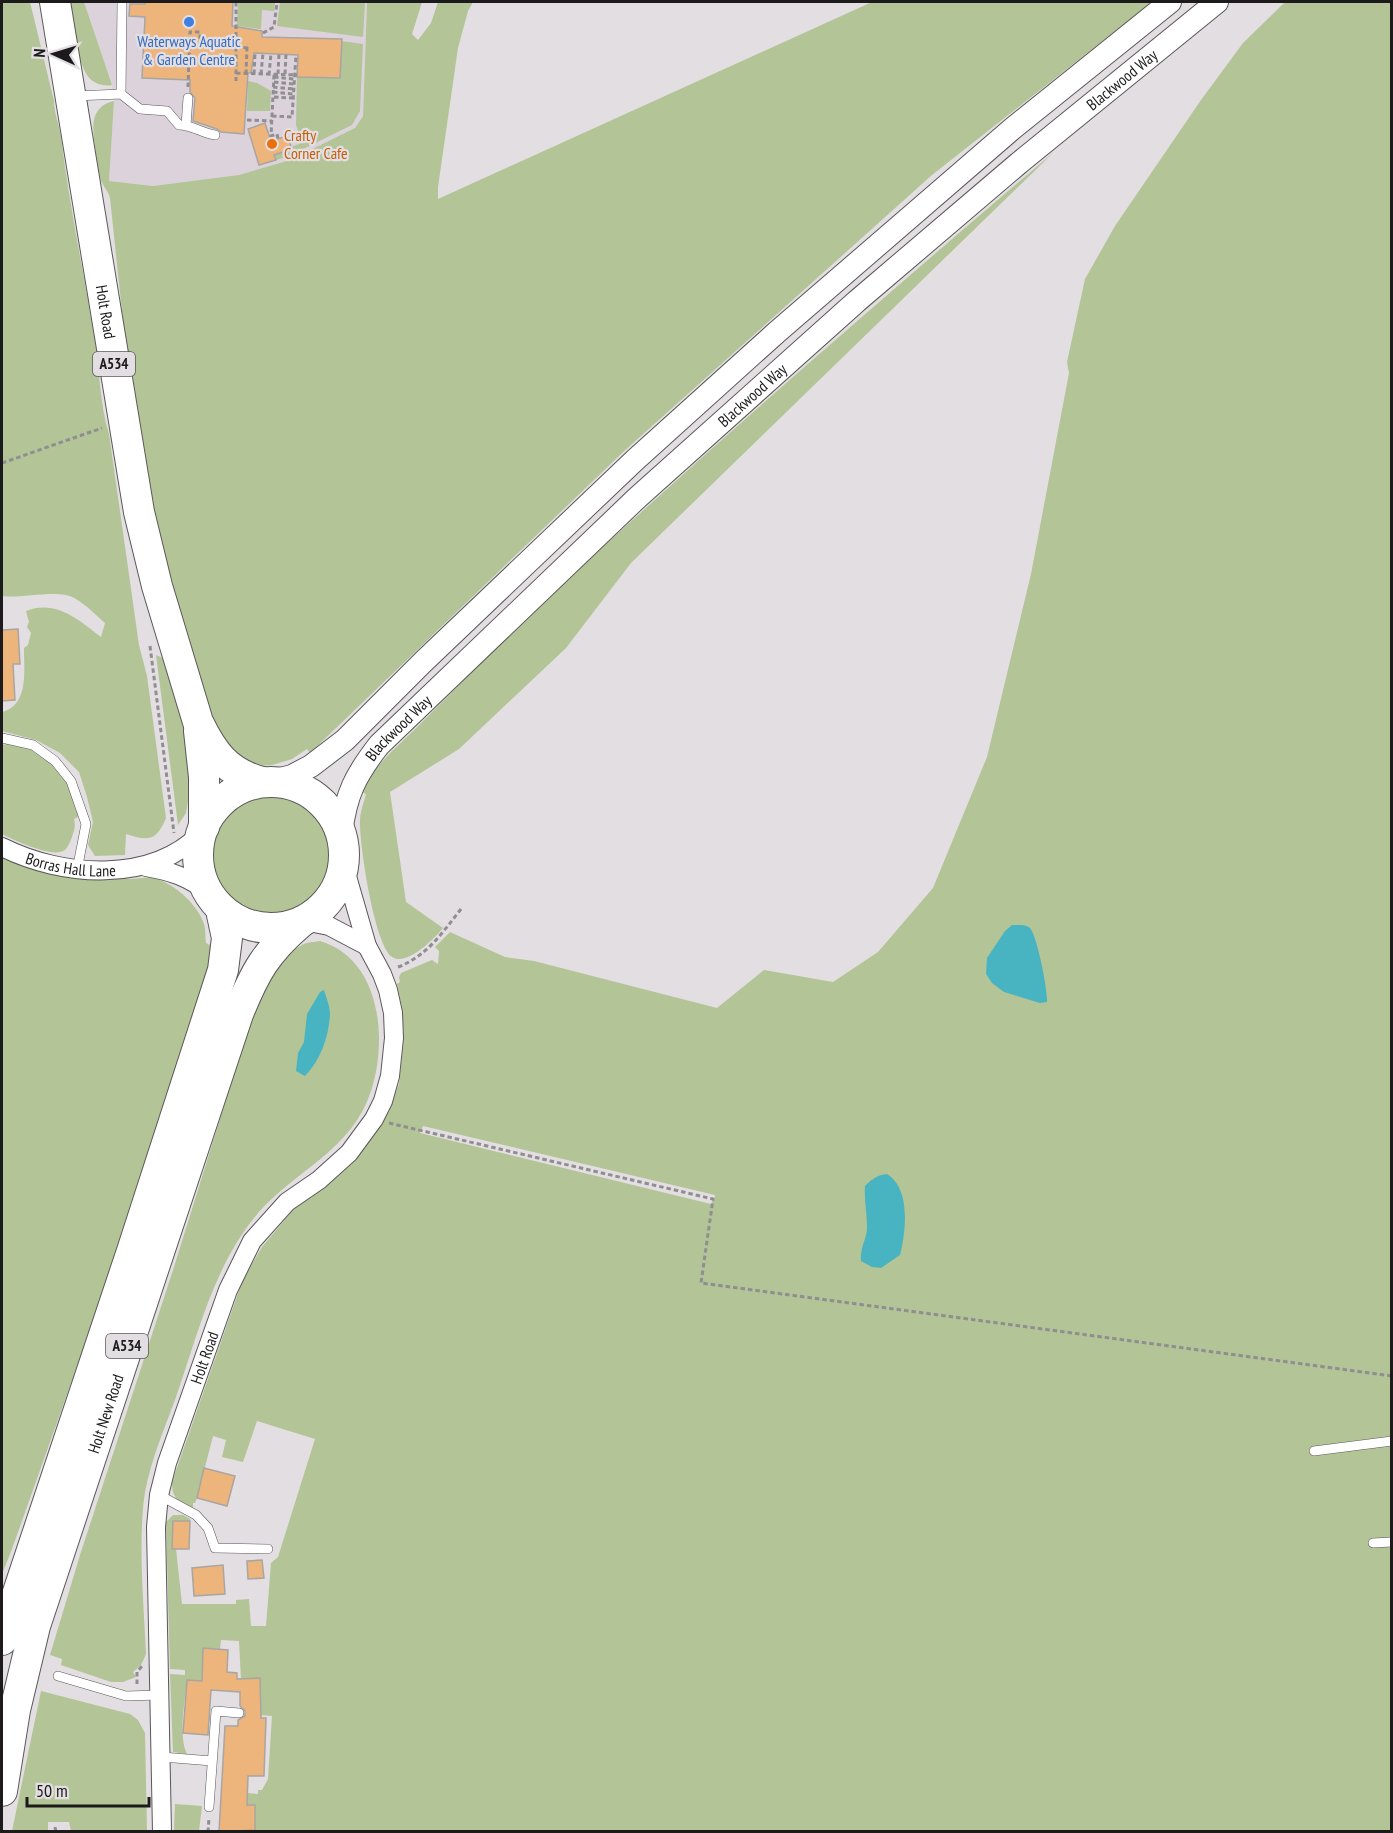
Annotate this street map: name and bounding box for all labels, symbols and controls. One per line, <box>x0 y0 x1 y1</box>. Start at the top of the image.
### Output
marker: Waterways Aquatic & Garden Centre <box>182 15 196 29</box>
north arrow <box>24 24 84 84</box>
place label: Waterways Aquatic & Garden Centre <box>137 31 241 69</box>
street label: Blackwood Way <box>1082 45 1161 114</box>
text: N <box>29 48 49 58</box>
place label: Crafty Corner Cafe <box>284 125 348 163</box>
marker: Crafty Corner Cafe <box>265 137 279 151</box>
street label: Holt Road <box>92 283 120 340</box>
road number: A534 <box>93 352 135 376</box>
street label: Blackwood Way <box>714 359 791 431</box>
street label: Blackwood Way <box>361 690 435 765</box>
street label: Borras Hall Lane <box>23 848 116 880</box>
street label: Holt Road <box>186 1329 223 1387</box>
road number: A534 <box>106 1334 148 1358</box>
street label: Holt New Road <box>83 1372 128 1456</box>
scale bar <box>27 1770 148 1808</box>
text: 50 m <box>36 1779 68 1802</box>

